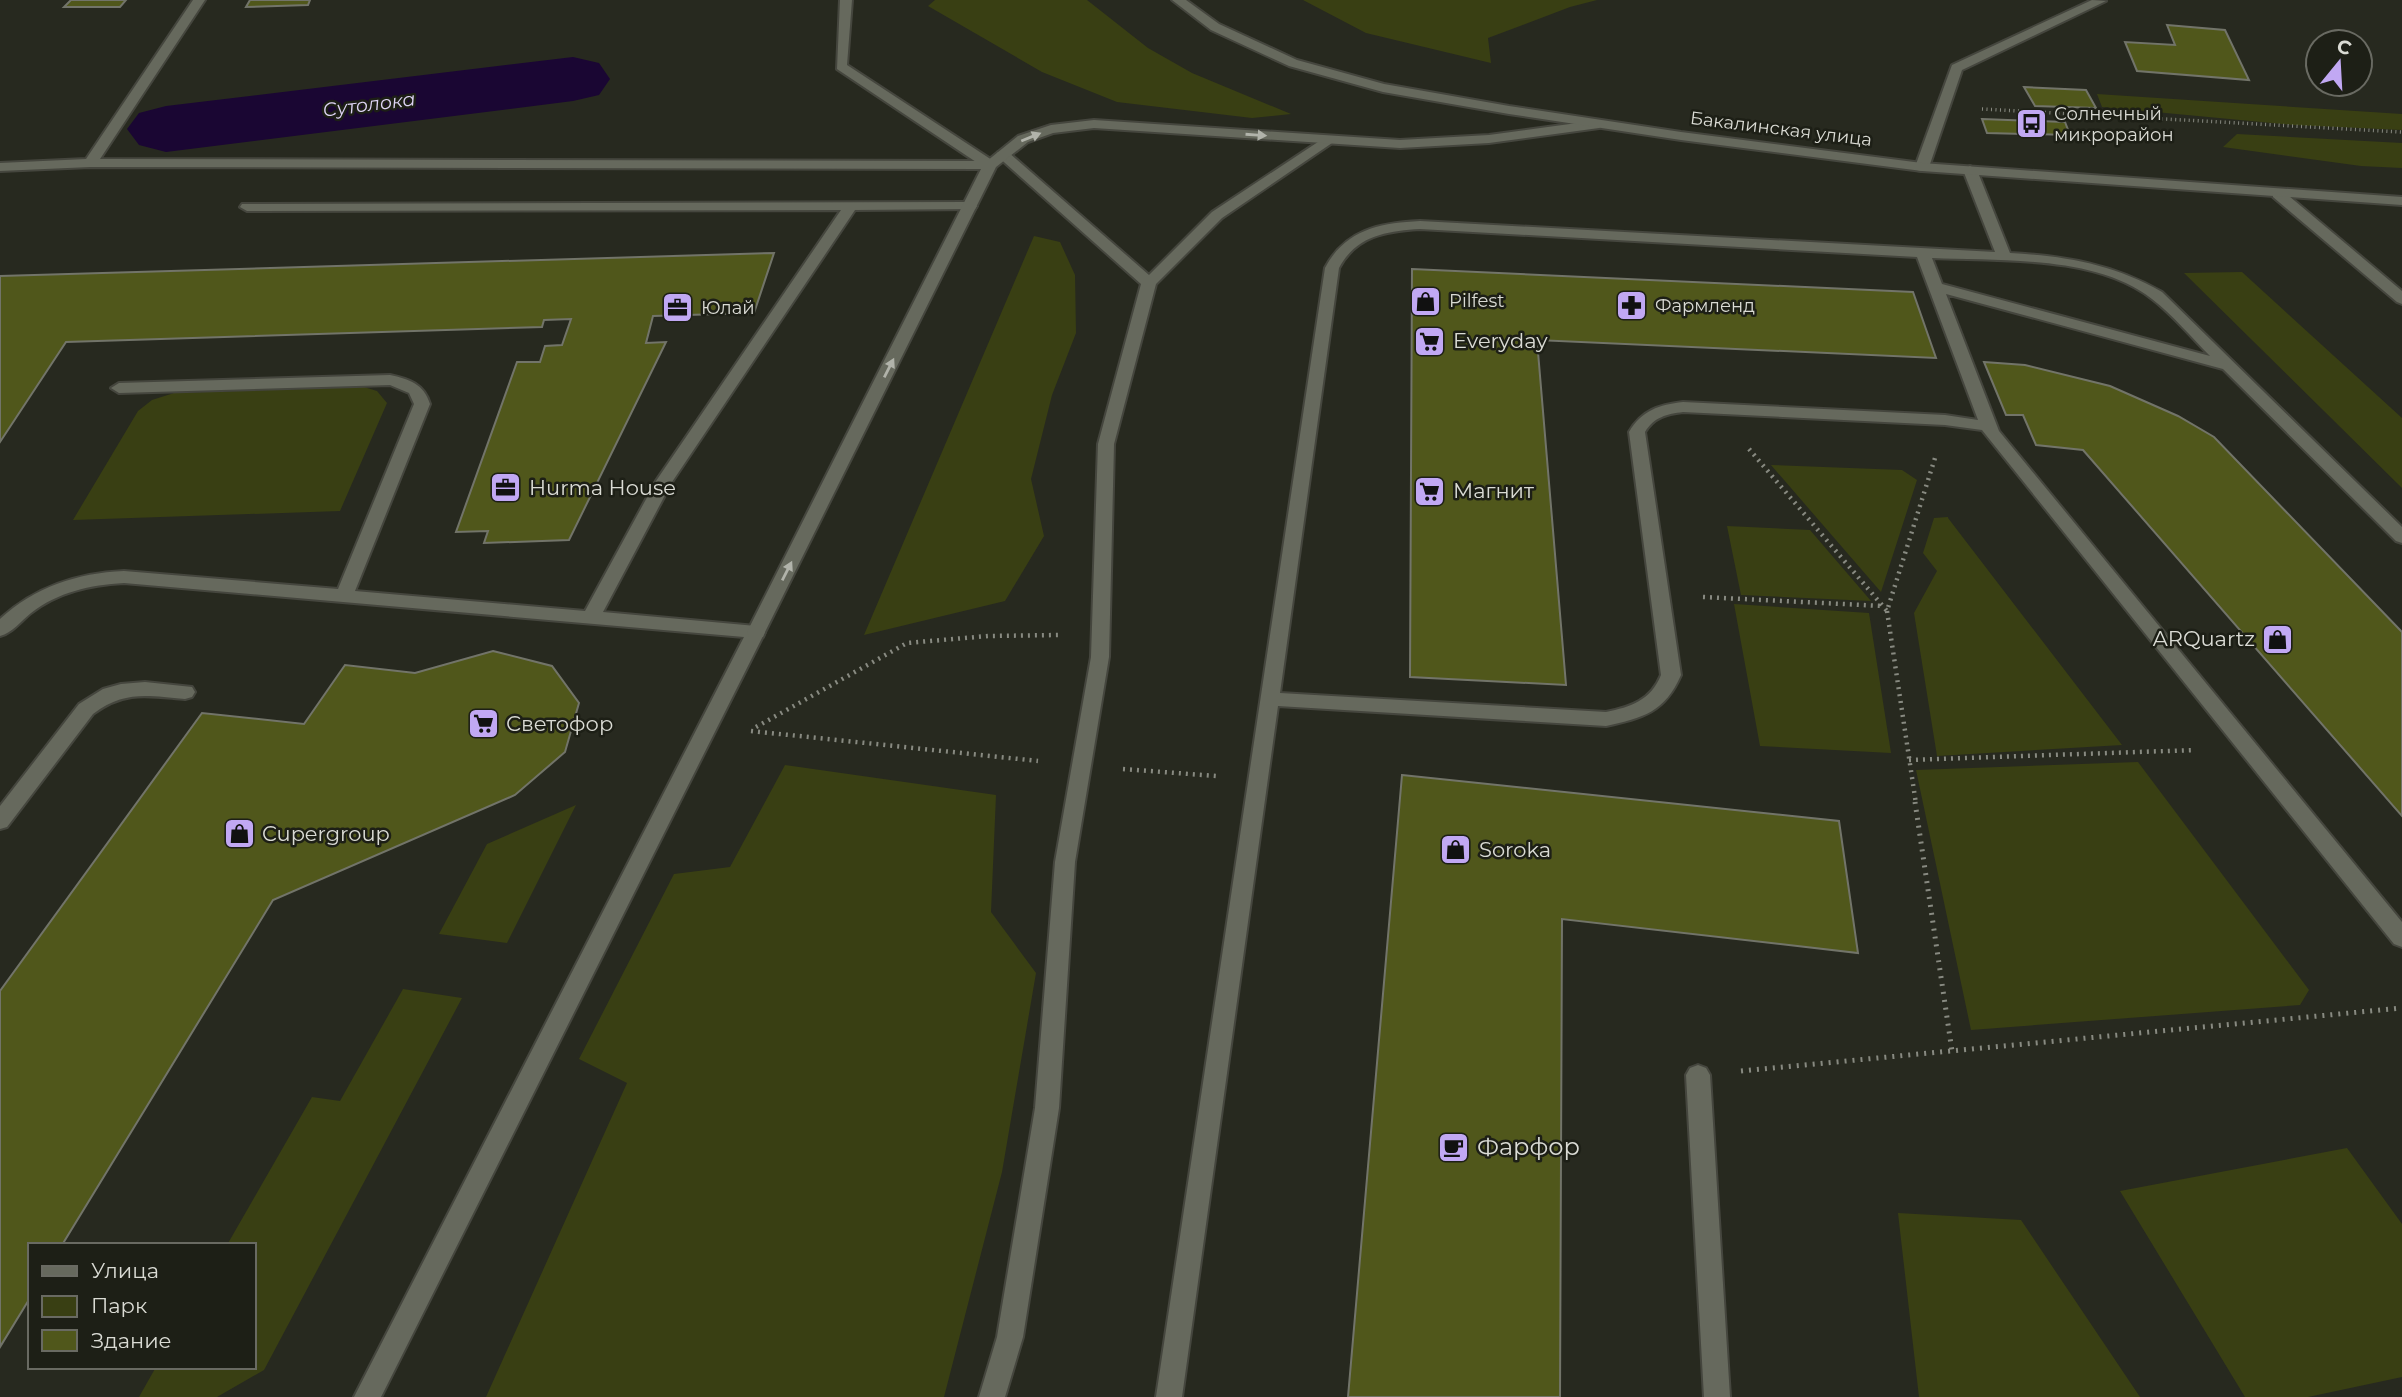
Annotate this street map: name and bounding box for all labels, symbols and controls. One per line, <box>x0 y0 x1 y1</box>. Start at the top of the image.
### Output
north arrow <box>2304 28 2374 98</box>
text: С <box>2334 34 2354 60</box>
water label: Сутолока <box>321 87 417 122</box>
place label: Солнечный микрорайон <box>2054 103 2174 146</box>
street label: Бакалинская улица <box>1689 107 1873 151</box>
bus stop icon: Солнечный микрорайон <box>2014 107 2048 141</box>
one-way arrow <box>1245 130 1267 141</box>
one-way arrow <box>1020 131 1041 142</box>
shop icon: Pilfest <box>1409 284 1443 318</box>
pharmacy icon: Фармленд <box>1615 289 1649 323</box>
place label: Pilfest <box>1449 290 1505 312</box>
office icon: Юлай <box>661 291 695 325</box>
place label: Фармленд <box>1655 295 1755 317</box>
place label: Юлай <box>701 297 755 319</box>
supermarket icon: Everyday <box>1413 324 1447 358</box>
place label: Everyday <box>1453 328 1548 353</box>
one-way arrow <box>883 358 894 378</box>
office icon: Hurma House <box>489 471 523 505</box>
supermarket icon: Магнит <box>1413 474 1447 508</box>
place label: Hurma House <box>529 475 676 500</box>
place label: Магнит <box>1453 478 1534 503</box>
one-way arrow <box>781 561 792 581</box>
shop icon: ARQuartz <box>2261 622 2295 656</box>
place label: ARQuartz <box>2153 626 2255 651</box>
supermarket icon: Светофор <box>466 707 500 741</box>
place label: Светофор <box>506 711 613 736</box>
shop icon: Cupergroup <box>222 817 256 851</box>
place label: Cupergroup <box>262 821 390 846</box>
shop icon: Soroka <box>1439 833 1473 867</box>
place label: Soroka <box>1479 837 1551 862</box>
cafe icon: Фарфор <box>1437 1130 1471 1164</box>
place label: Фарфор <box>1477 1132 1580 1161</box>
legend <box>28 1243 256 1369</box>
text: Улица <box>91 1258 159 1283</box>
text: Парк <box>91 1293 147 1318</box>
text: Здание <box>91 1328 172 1353</box>

